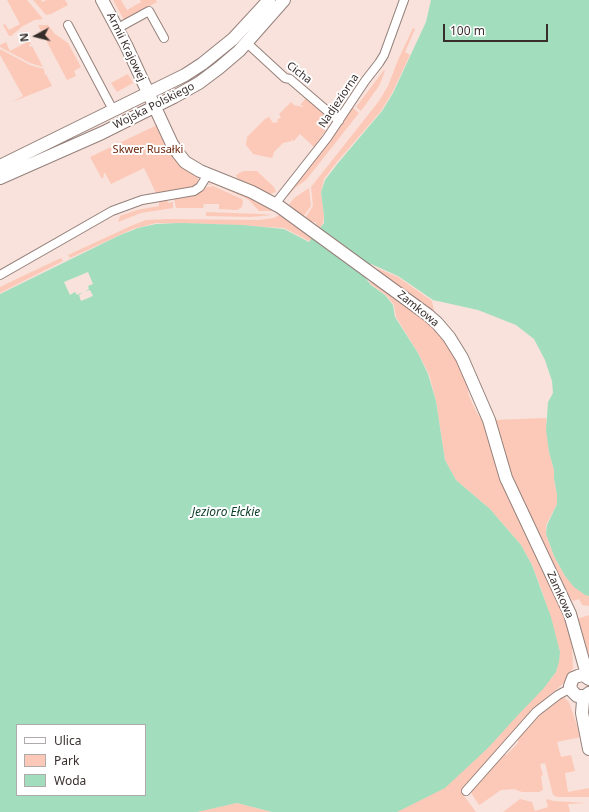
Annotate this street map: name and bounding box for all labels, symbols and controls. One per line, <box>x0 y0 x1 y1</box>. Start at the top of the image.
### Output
street label: Armii Krajowej <box>104 11 148 83</box>
north arrow <box>16 16 56 56</box>
scale bar <box>445 16 550 42</box>
text: 100 m <box>450 22 485 39</box>
text: N <box>16 32 32 43</box>
street label: Cicha <box>284 59 314 87</box>
street label: Nadjeziorna <box>316 71 362 131</box>
street label: Wojska Polskiego <box>111 80 197 132</box>
park label: Skwer Rusałki <box>113 143 183 157</box>
street label: Zamkowa <box>394 288 442 330</box>
water label: Jezioro Ełckie <box>192 506 260 520</box>
street label: Zamkowa <box>544 570 576 620</box>
legend <box>16 724 146 796</box>
text: Ulica <box>54 732 81 749</box>
text: Park <box>54 752 79 769</box>
text: Woda <box>54 772 86 789</box>

